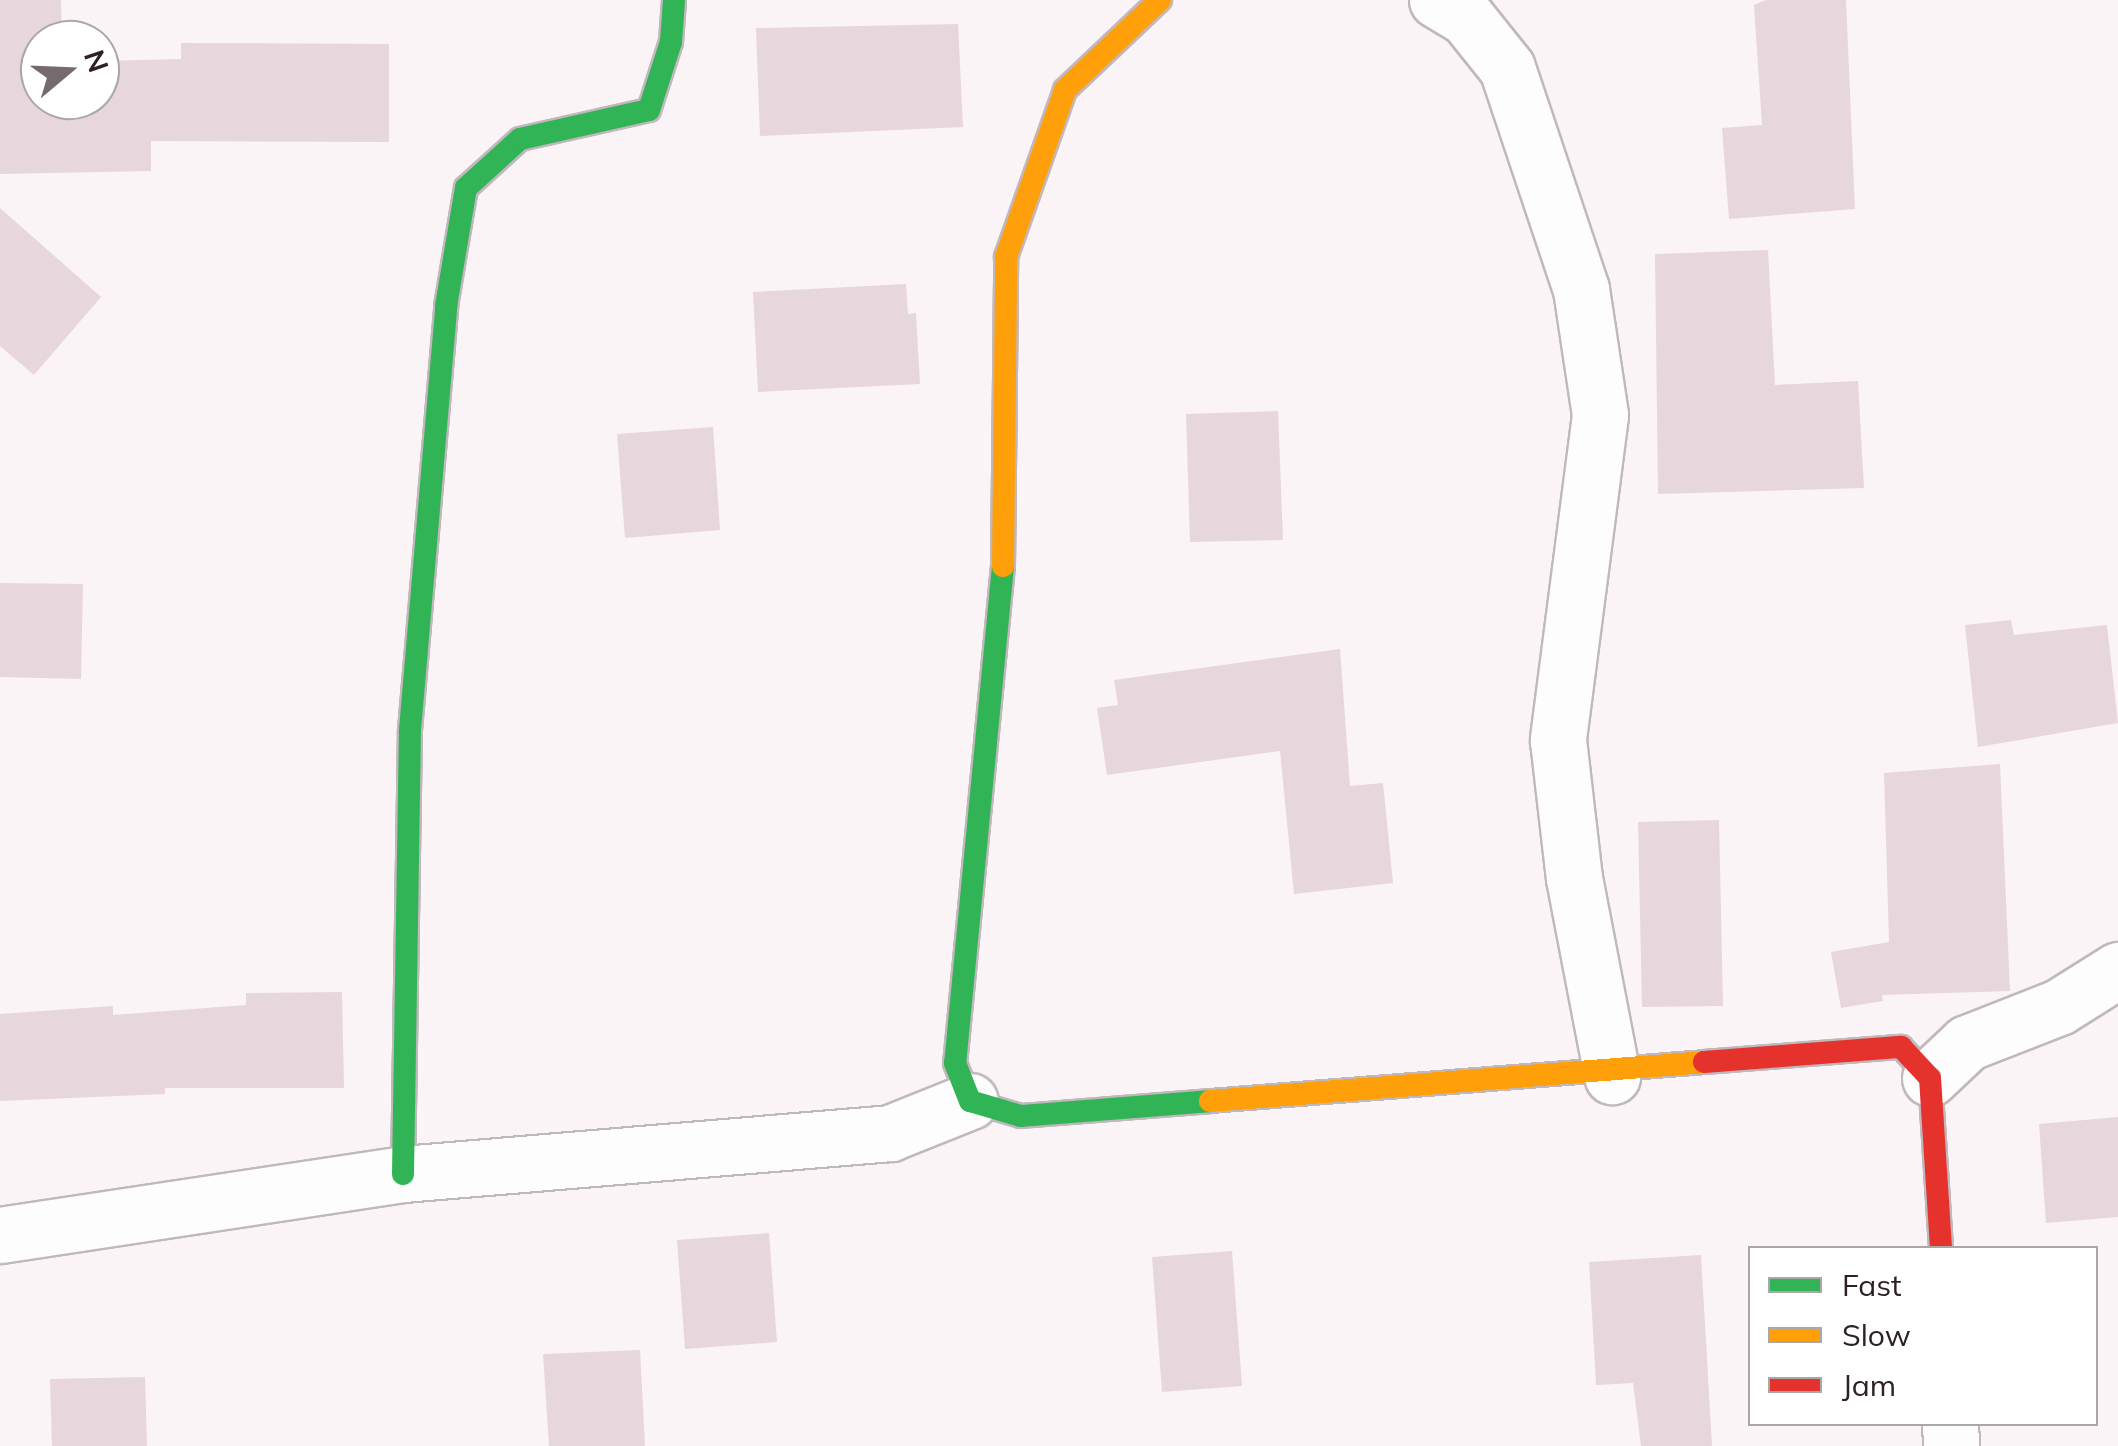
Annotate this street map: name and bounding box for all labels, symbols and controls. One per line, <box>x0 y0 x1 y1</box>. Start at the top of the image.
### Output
north arrow <box>20 20 120 120</box>
text: N <box>77 45 117 76</box>
legend <box>1748 1246 2098 1426</box>
text: Fast <box>1842 1266 1902 1304</box>
text: Slow <box>1842 1316 1911 1354</box>
text: Jam <box>1842 1366 1896 1404</box>

